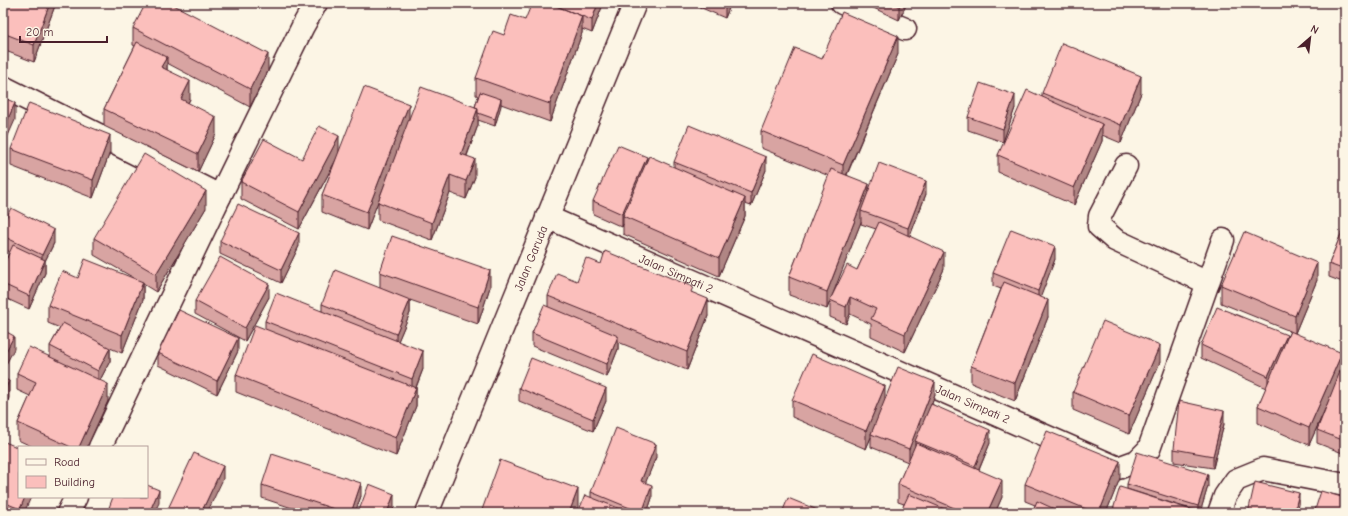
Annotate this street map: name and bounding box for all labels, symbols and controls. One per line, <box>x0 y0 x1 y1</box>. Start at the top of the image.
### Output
scale bar <box>20 18 107 44</box>
north arrow <box>1290 18 1330 58</box>
text: N <box>1308 22 1321 37</box>
text: 20 m <box>26 25 54 39</box>
street label: Jalan Garuda <box>511 224 550 293</box>
street label: Jalan Simpati 2 <box>637 251 715 296</box>
street label: Jalan Simpati 2 <box>933 382 1012 427</box>
legend <box>18 446 148 498</box>
text: Road <box>54 455 80 469</box>
text: Building <box>54 475 95 489</box>

